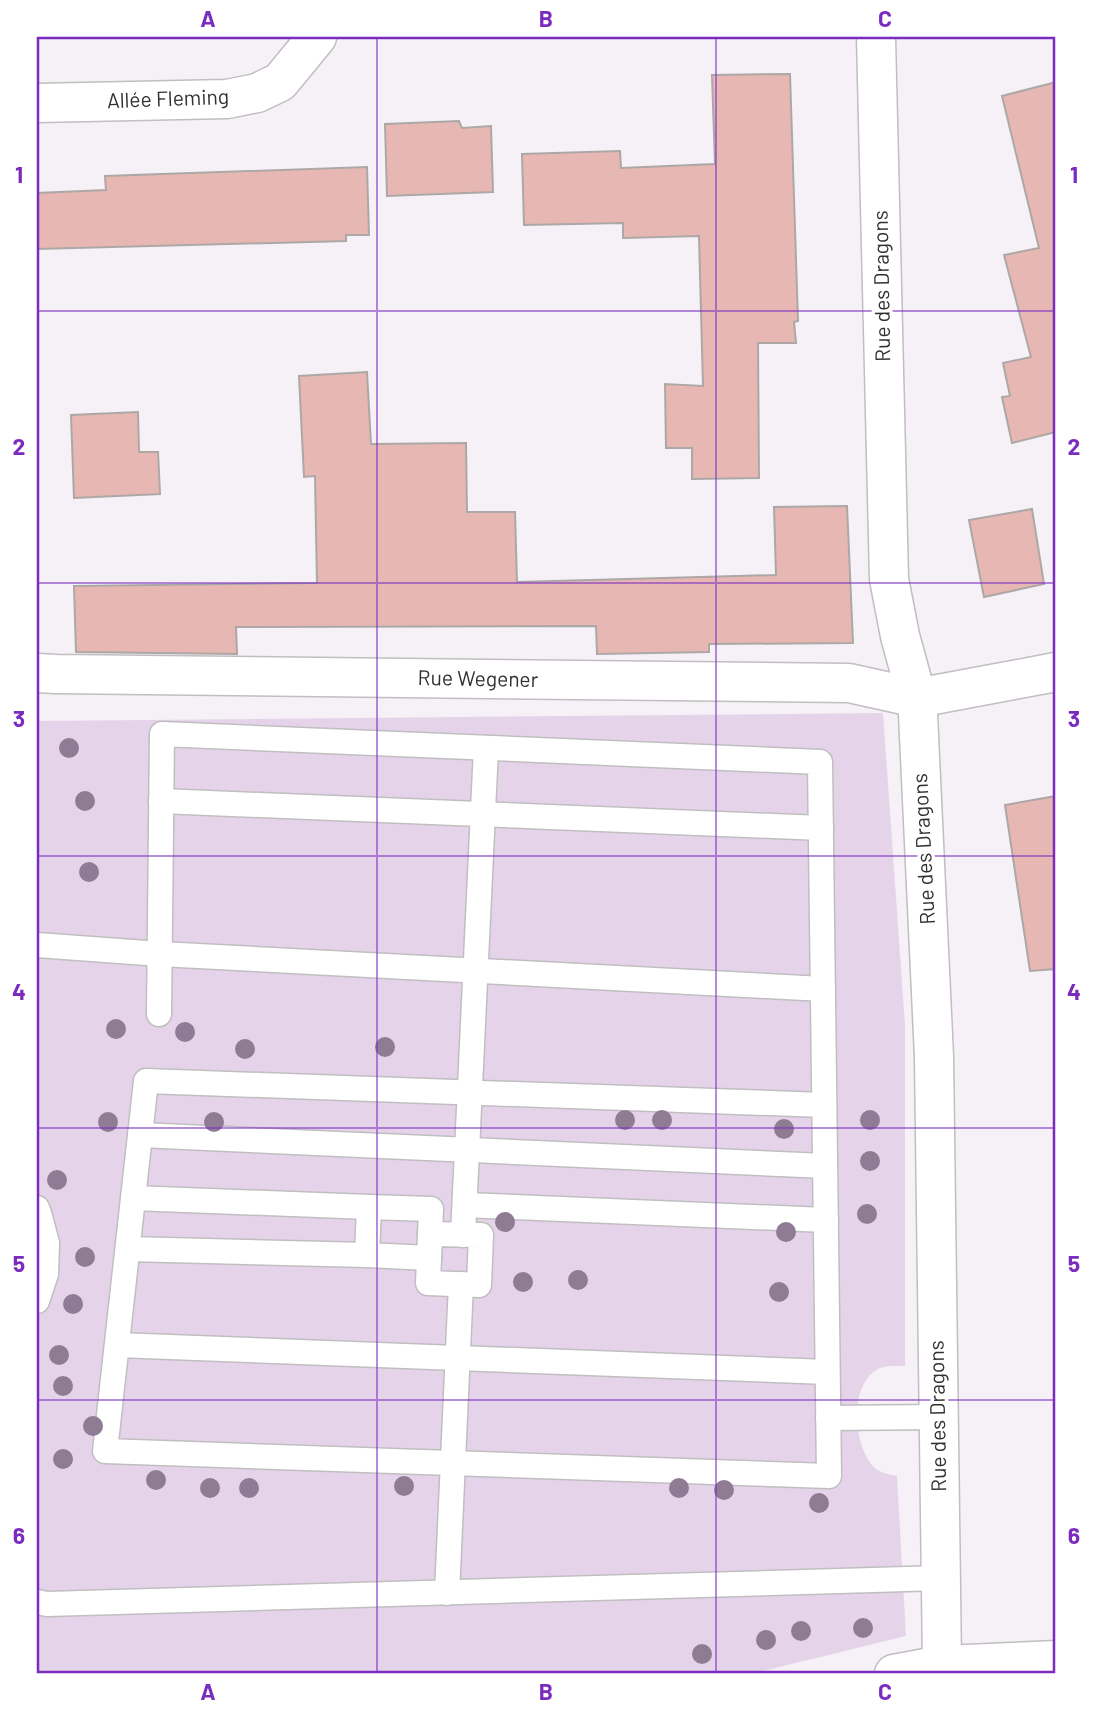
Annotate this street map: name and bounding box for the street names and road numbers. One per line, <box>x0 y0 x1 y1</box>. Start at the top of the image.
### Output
street label: Allée Fleming <box>106 83 229 112</box>
street label: Rue des Dragons <box>867 210 894 362</box>
street label: Rue Wegener <box>418 664 539 691</box>
street label: Rue des Dragons <box>906 773 939 925</box>
street label: Rue des Dragons <box>923 1340 950 1492</box>

